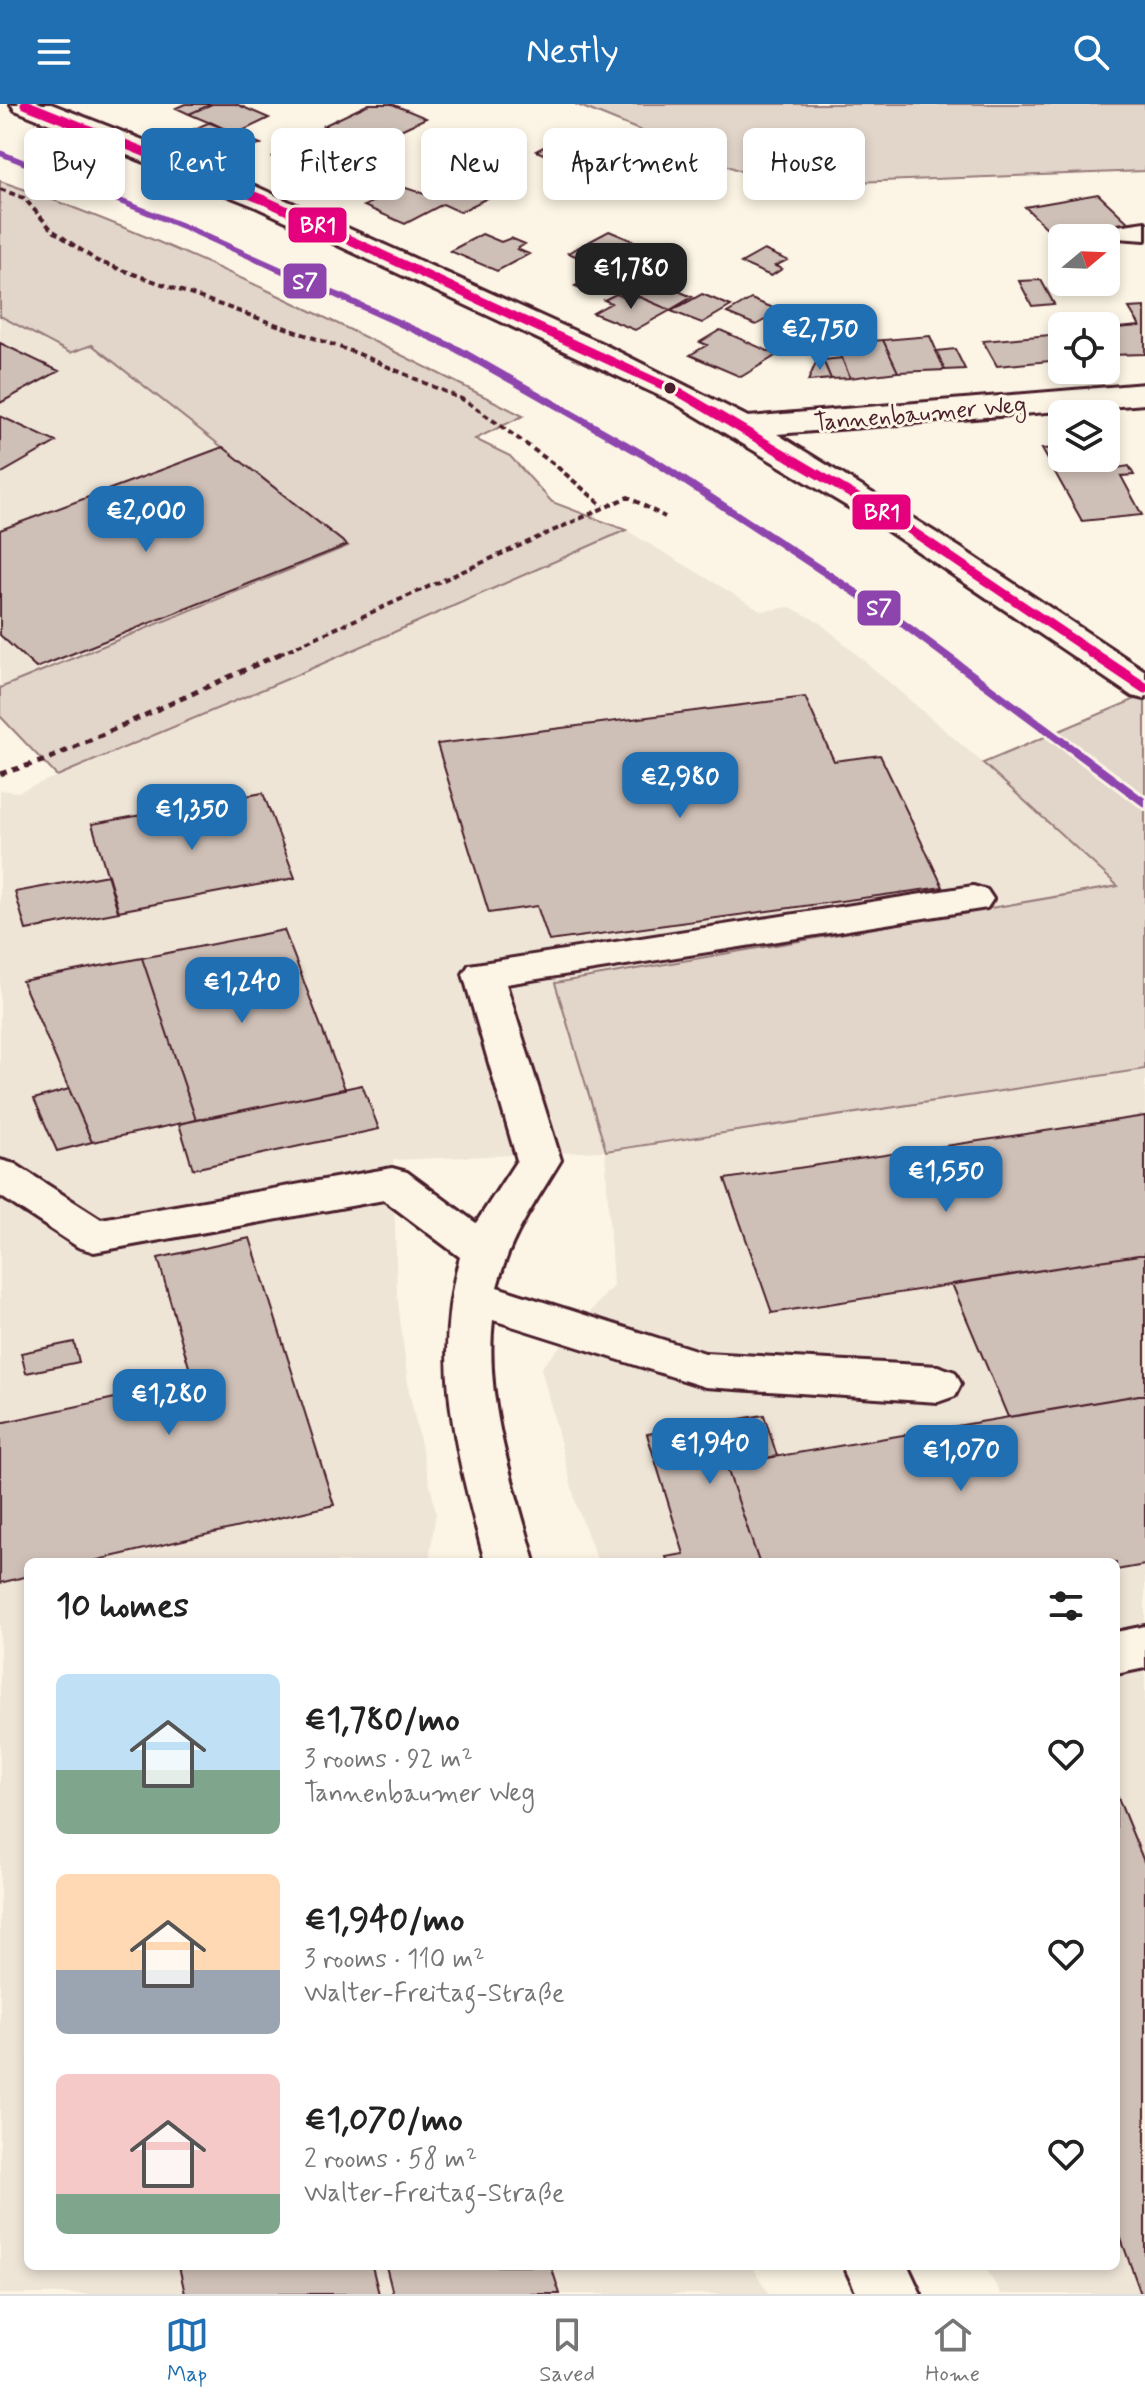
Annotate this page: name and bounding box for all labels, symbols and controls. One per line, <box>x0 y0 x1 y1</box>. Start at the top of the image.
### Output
text: Nestly <box>526 29 619 76</box>
icon: menu <box>32 30 76 74</box>
icon: search <box>1069 30 1113 74</box>
chip: Buy <box>24 128 125 200</box>
chip: Rent <box>141 128 255 200</box>
chip: Filters <box>271 128 405 200</box>
chip: New <box>421 128 527 200</box>
chip: Apartment <box>543 128 727 200</box>
chip: House <box>743 128 865 200</box>
line badge: BR1 <box>287 206 348 244</box>
text: BR1 <box>300 213 336 241</box>
north arrow <box>1048 224 1120 296</box>
map controls <box>1048 224 1120 472</box>
pin: €1,780 <box>566 243 696 311</box>
text: €1,780 <box>593 252 669 286</box>
line badge: S7 <box>282 262 328 300</box>
text: S7 <box>292 269 318 297</box>
pin: €2,750 <box>755 304 885 372</box>
button: locate <box>1048 312 1120 384</box>
text: €2,750 <box>781 313 859 347</box>
unlabelled marker <box>662 380 678 396</box>
street label: Tannenbaumer Weg <box>813 390 1028 441</box>
button: layers <box>1048 400 1120 472</box>
pin: €2,000 <box>81 486 211 554</box>
line badge: BR1 <box>851 493 912 531</box>
text: €2,000 <box>106 495 186 529</box>
text: BR1 <box>864 500 900 528</box>
line badge: S7 <box>856 589 902 627</box>
text: S7 <box>866 595 892 623</box>
pin: €2,980 <box>615 752 745 820</box>
text: €2,980 <box>640 761 720 795</box>
pin: €1,350 <box>127 784 257 852</box>
text: €1,350 <box>155 793 229 827</box>
pin: €1,240 <box>177 957 307 1025</box>
text: €1,240 <box>203 966 281 1000</box>
pin: €1,550 <box>881 1146 1011 1214</box>
text: €1,550 <box>907 1155 985 1189</box>
pin: €1,280 <box>104 1369 234 1437</box>
text: €1,280 <box>131 1378 207 1412</box>
pin: €1,940 <box>645 1418 775 1486</box>
pin: €1,070 <box>896 1425 1026 1493</box>
text: €1,940 <box>670 1427 750 1461</box>
text: €1,070 <box>922 1434 1000 1468</box>
text: 10 homes <box>56 1584 189 1629</box>
icon: filters <box>1044 1584 1088 1628</box>
text: €1,780/mo <box>304 1698 460 1743</box>
icon: home <box>120 1706 216 1802</box>
icon: heart <box>1044 1732 1088 1776</box>
text: 3 rooms · 92 m² <box>304 1743 473 1777</box>
text: Tannenbaumer Weg <box>304 1777 535 1811</box>
text: €1,940/mo <box>304 1898 465 1943</box>
icon: home <box>120 1906 216 2002</box>
icon: heart <box>1044 1932 1088 1976</box>
text: 3 rooms · 110 m² <box>304 1943 485 1977</box>
text: Walter-Freitag-Straße <box>304 1977 565 2011</box>
text: €1,070/mo <box>304 2098 463 2143</box>
icon: home <box>120 2106 216 2202</box>
icon: heart <box>1044 2132 1088 2176</box>
text: 2 rooms · 58 m² <box>304 2143 477 2177</box>
text: Walter-Freitag-Straße <box>304 2177 565 2211</box>
tab: Map <box>165 2313 209 2389</box>
tab: Saved <box>539 2313 595 2389</box>
tab: Home <box>925 2313 980 2389</box>

